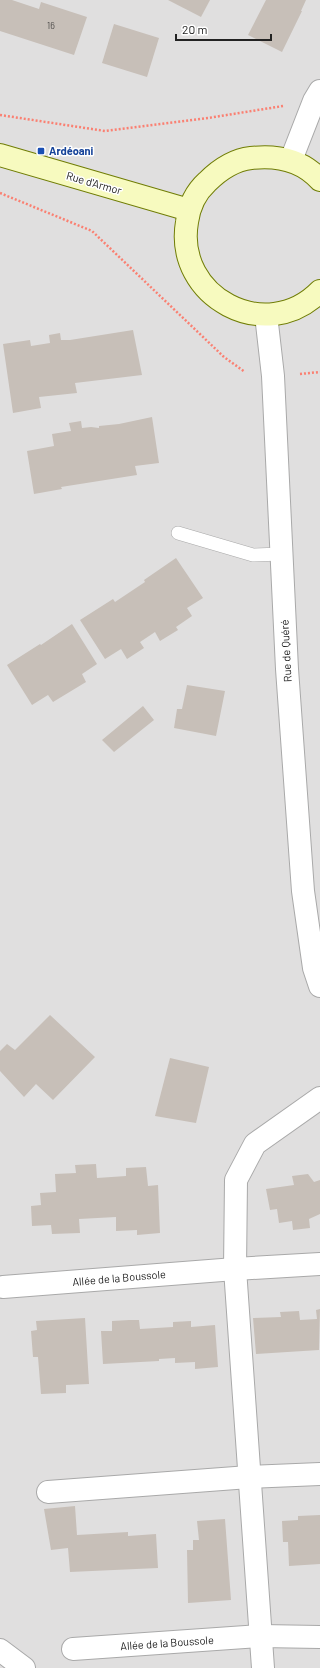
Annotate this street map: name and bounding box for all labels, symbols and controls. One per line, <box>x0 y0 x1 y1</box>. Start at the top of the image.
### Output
scale bar <box>176 16 271 42</box>
house number: 16 <box>47 20 55 31</box>
text: 20 m <box>182 22 208 36</box>
place label: Ardéoani <box>49 144 94 157</box>
marker: Ardéoani <box>36 146 46 156</box>
street label: Rue d'Armor <box>65 168 123 197</box>
street label: Rue de Quéré <box>277 619 294 683</box>
street label: Allée de la Boussole <box>72 1267 166 1288</box>
street label: Allée de la Boussole <box>120 1633 214 1652</box>

